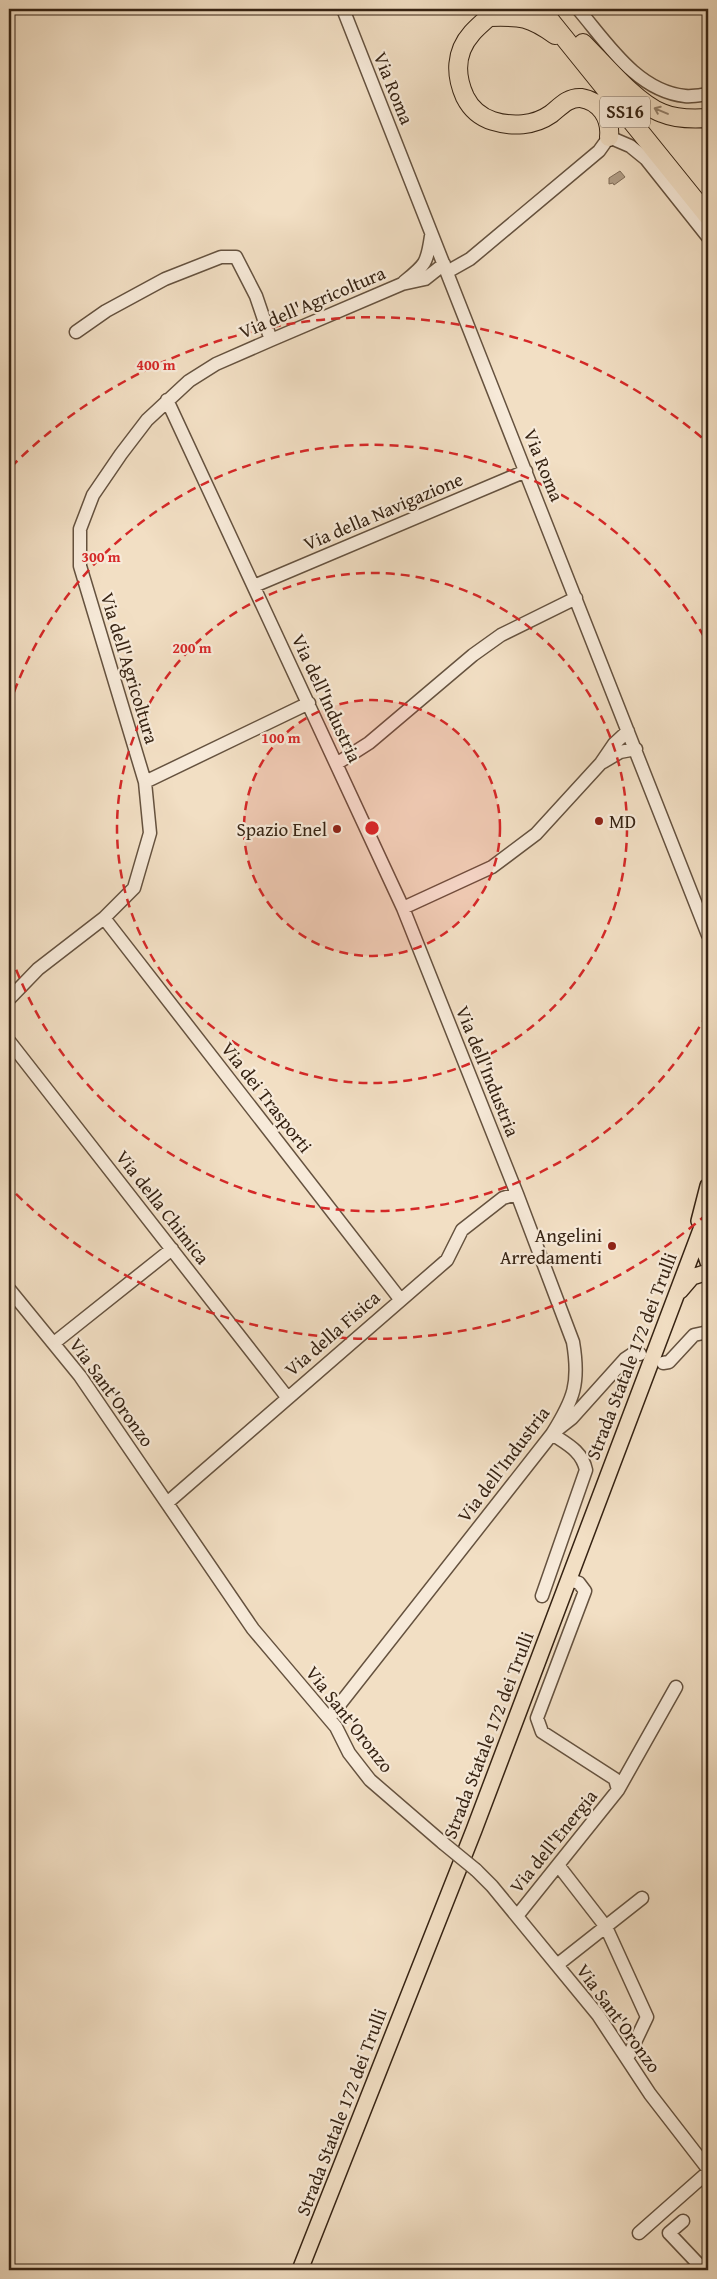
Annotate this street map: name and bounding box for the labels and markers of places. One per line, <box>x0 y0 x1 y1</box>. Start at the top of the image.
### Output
place label: MD <box>609 807 636 835</box>
place label: Spazio Enel <box>236 815 327 843</box>
marker: MD <box>593 815 605 827</box>
centre of rings <box>363 819 381 837</box>
marker: Spazio Enel <box>331 823 343 835</box>
place label: Angelini Arredamenti <box>500 1221 602 1271</box>
marker: Angelini Arredamenti <box>606 1240 618 1252</box>

